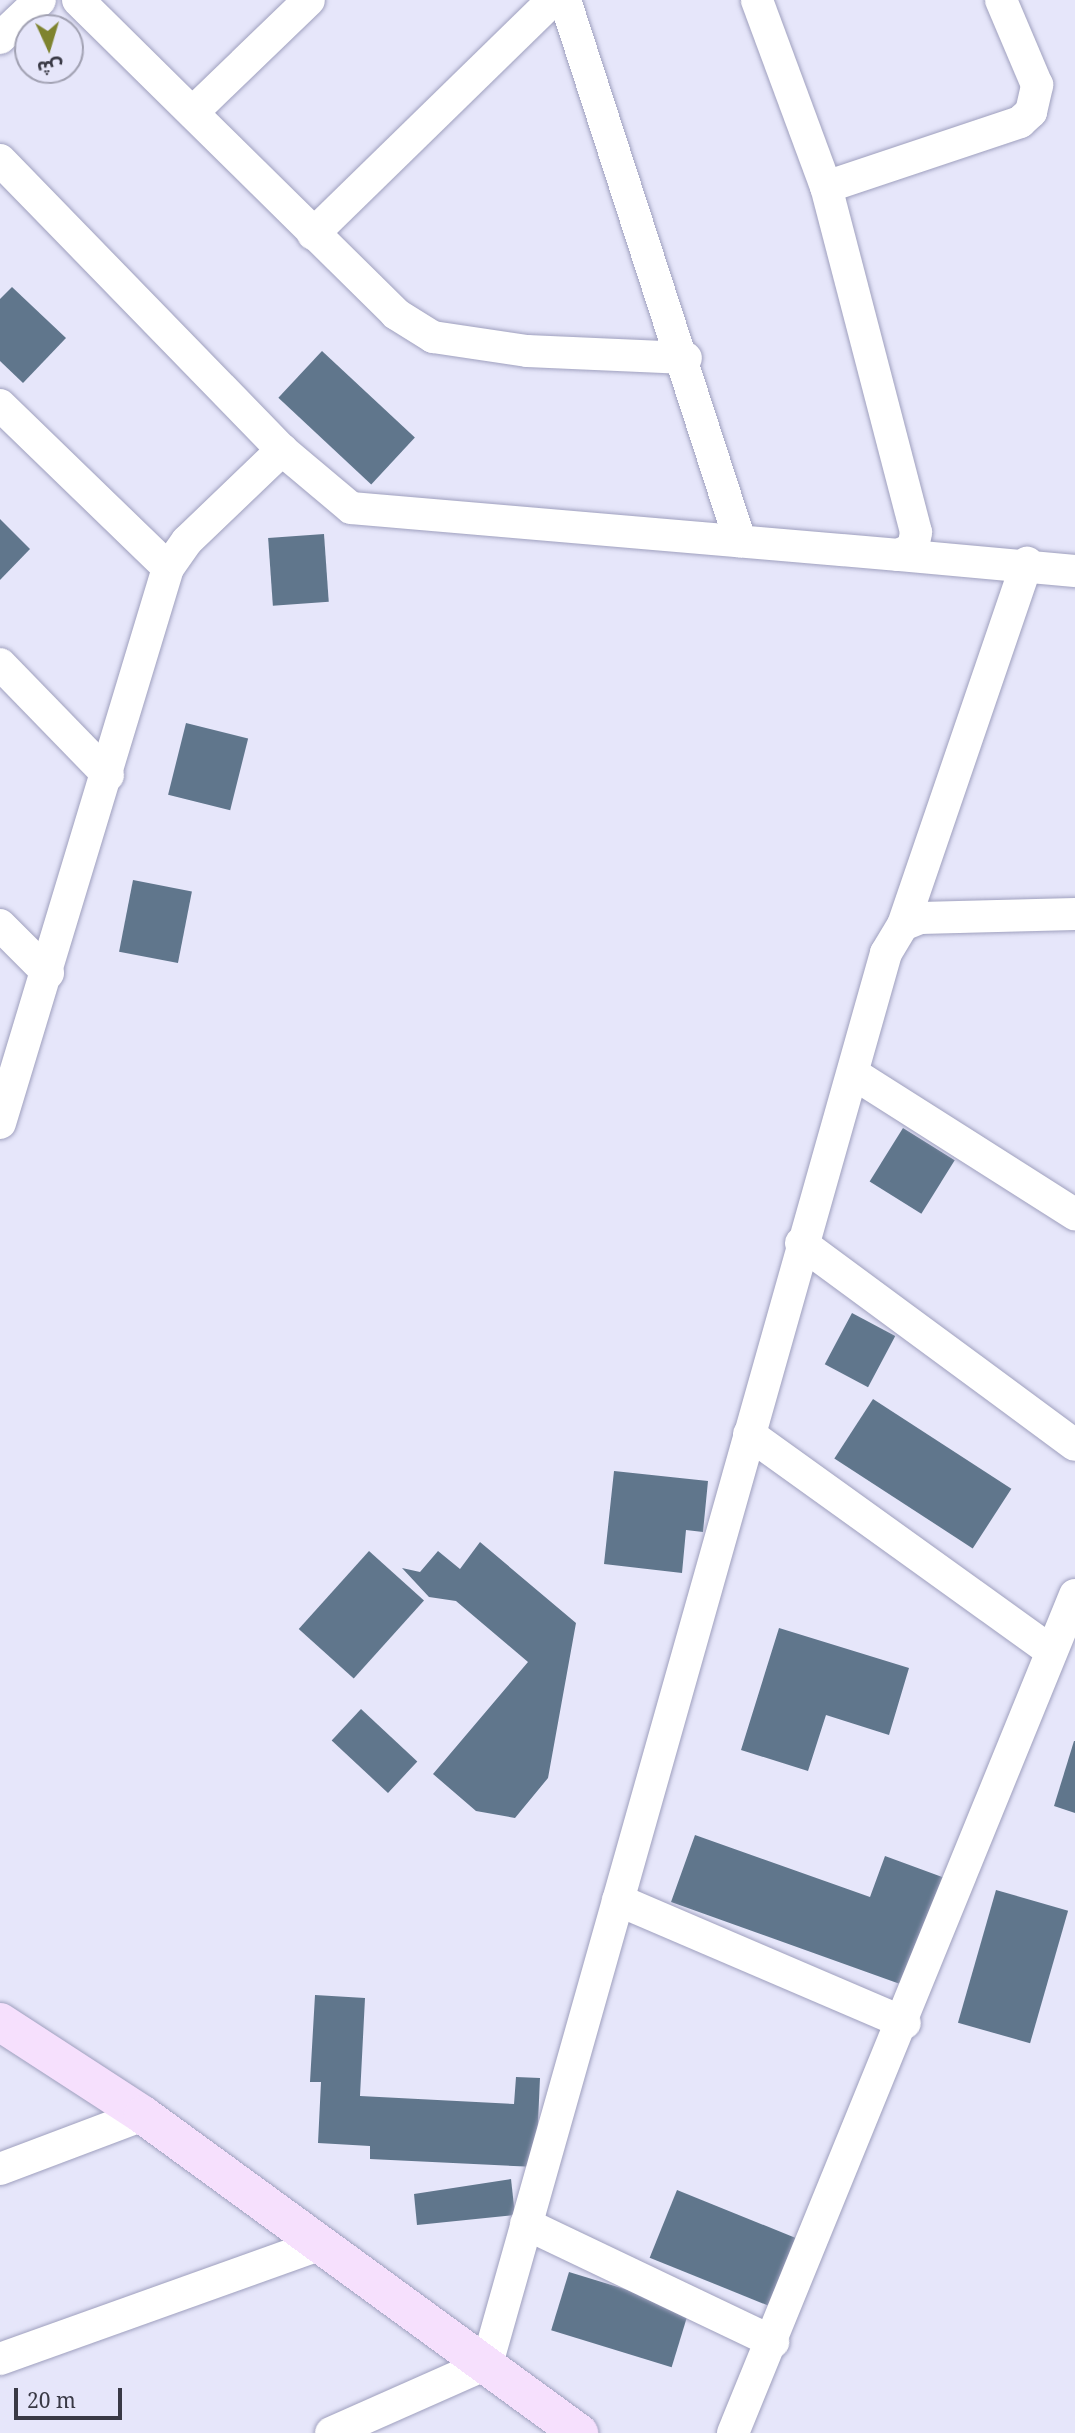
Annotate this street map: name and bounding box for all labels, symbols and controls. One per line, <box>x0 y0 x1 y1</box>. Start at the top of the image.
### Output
north arrow <box>14 14 84 84</box>
text: ش <box>36 54 64 82</box>
scale bar <box>18 2374 126 2418</box>
text: 20 m <box>27 2386 76 2414</box>

